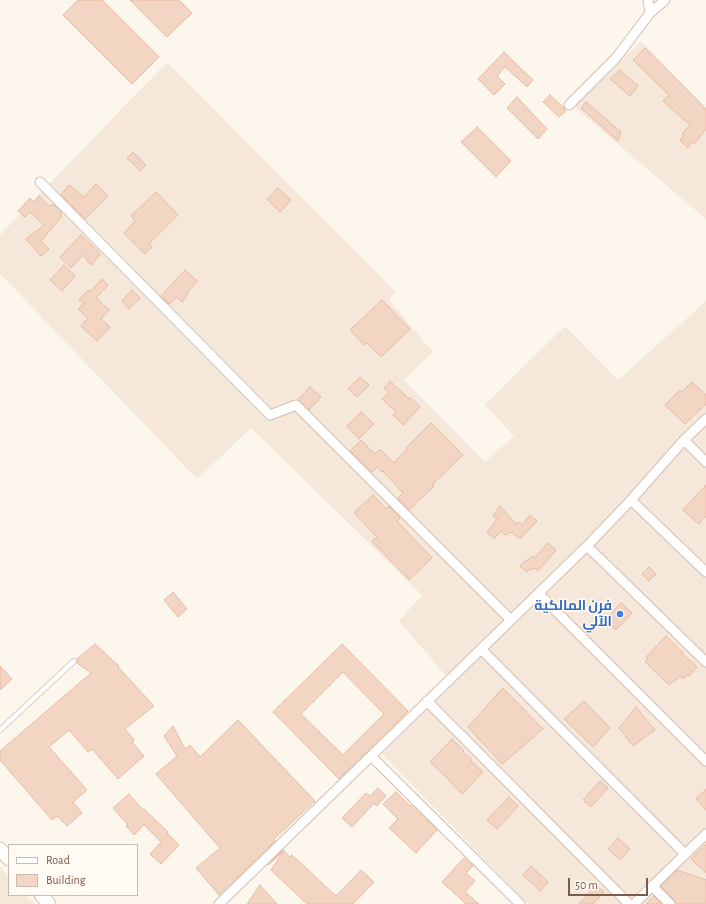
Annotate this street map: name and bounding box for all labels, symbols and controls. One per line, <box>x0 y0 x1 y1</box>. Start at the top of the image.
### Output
place label: فرن المالكية الآلي <box>534 598 612 630</box>
marker: فرن المالكية الآلي <box>615 609 625 619</box>
legend <box>8 844 138 896</box>
text: Road <box>46 854 70 866</box>
scale bar <box>570 870 650 896</box>
text: Building <box>46 874 86 886</box>
text: 50 m <box>575 879 598 891</box>

